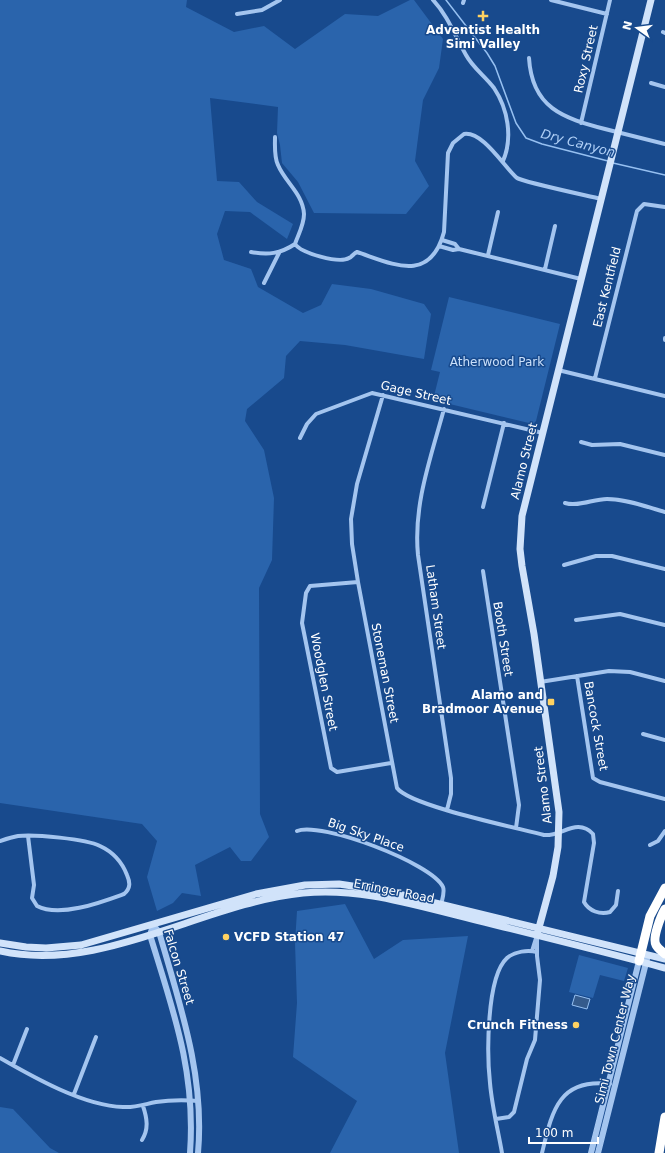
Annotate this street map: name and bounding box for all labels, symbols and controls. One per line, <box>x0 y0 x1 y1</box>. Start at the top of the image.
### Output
north arrow <box>617 8 657 48</box>
marker: Adventist Health Simi Valley <box>477 10 489 22</box>
text: N <box>620 20 635 32</box>
place label: Adventist Health Simi Valley <box>426 23 540 51</box>
street label: Roxy Street <box>571 23 601 94</box>
water label: Dry Canyon <box>539 126 617 160</box>
street label: East Kentfield <box>590 245 624 329</box>
park label: Atherwood Park <box>450 355 544 369</box>
street label: Gage Street <box>379 378 453 408</box>
street label: Alamo Street <box>508 421 540 501</box>
street label: Latham Street <box>423 564 449 651</box>
street label: Booth Street <box>490 601 516 678</box>
street label: Stoneman Street <box>368 622 402 724</box>
street label: Woodglen Street <box>308 632 340 733</box>
street label: Bancock Street <box>581 680 611 772</box>
place label: Alamo and Bradmoor Avenue <box>422 688 543 716</box>
marker: Alamo and Bradmoor Avenue <box>546 697 556 707</box>
street label: Alamo Street <box>531 745 555 825</box>
street label: Big Sky Place <box>326 815 406 855</box>
street label: Erringer Road <box>352 876 436 906</box>
street label: Falcon Street <box>161 928 197 1007</box>
place label: VCFD Station 47 <box>234 930 344 944</box>
marker: VCFD Station 47 <box>221 932 231 942</box>
street label: Simi Town Center Way <box>592 973 638 1105</box>
place label: Crunch Fitness <box>467 1018 568 1032</box>
marker: Crunch Fitness <box>571 1020 581 1030</box>
scale bar <box>529 1119 598 1145</box>
text: 100 m <box>535 1126 573 1140</box>

